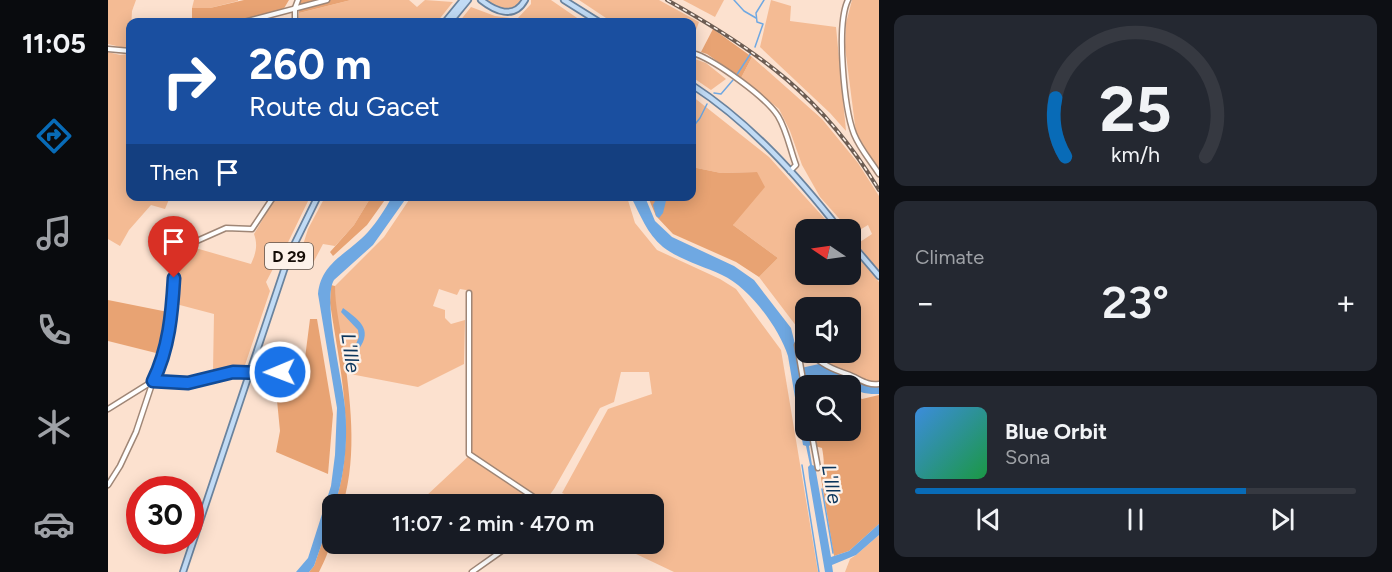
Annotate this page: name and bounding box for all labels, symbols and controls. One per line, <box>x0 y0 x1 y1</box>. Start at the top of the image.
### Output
text: 11:05 <box>22 27 86 60</box>
text: 260 m <box>249 39 372 90</box>
icon: right <box>150 42 228 120</box>
text: 25 <box>1099 73 1172 148</box>
text: Route du Gacet <box>249 90 440 123</box>
icon: directions <box>33 115 75 157</box>
text: km/h <box>1111 143 1160 168</box>
icon: arrive <box>211 156 244 189</box>
text: Then <box>150 159 199 186</box>
icon: music <box>33 212 75 254</box>
pin <box>148 216 199 278</box>
north arrow <box>795 219 861 285</box>
map controls <box>795 219 861 441</box>
icon: arrive <box>157 225 190 258</box>
road number: D 29 <box>265 243 313 269</box>
text: Climate <box>915 245 984 269</box>
text: 23° <box>1102 275 1169 329</box>
text: − <box>915 283 936 322</box>
text: + <box>1335 283 1356 322</box>
button: sound <box>795 297 861 363</box>
icon: phone <box>33 309 75 351</box>
water label: L'Ille <box>336 332 366 374</box>
position arrow <box>248 340 312 404</box>
button: search <box>795 375 861 441</box>
icon: climate <box>33 406 75 448</box>
text: Blue Orbit <box>1005 418 1107 445</box>
text: Sona <box>1005 445 1050 469</box>
water label: L'Ille <box>817 462 847 506</box>
speed limit sign: 30 <box>126 476 204 554</box>
icon: car <box>33 503 75 545</box>
icon: previous <box>972 503 1005 536</box>
icon: pause <box>1119 503 1152 536</box>
icon: next <box>1266 503 1299 536</box>
text: 11:07 · 2 min · 470 m <box>392 510 594 537</box>

